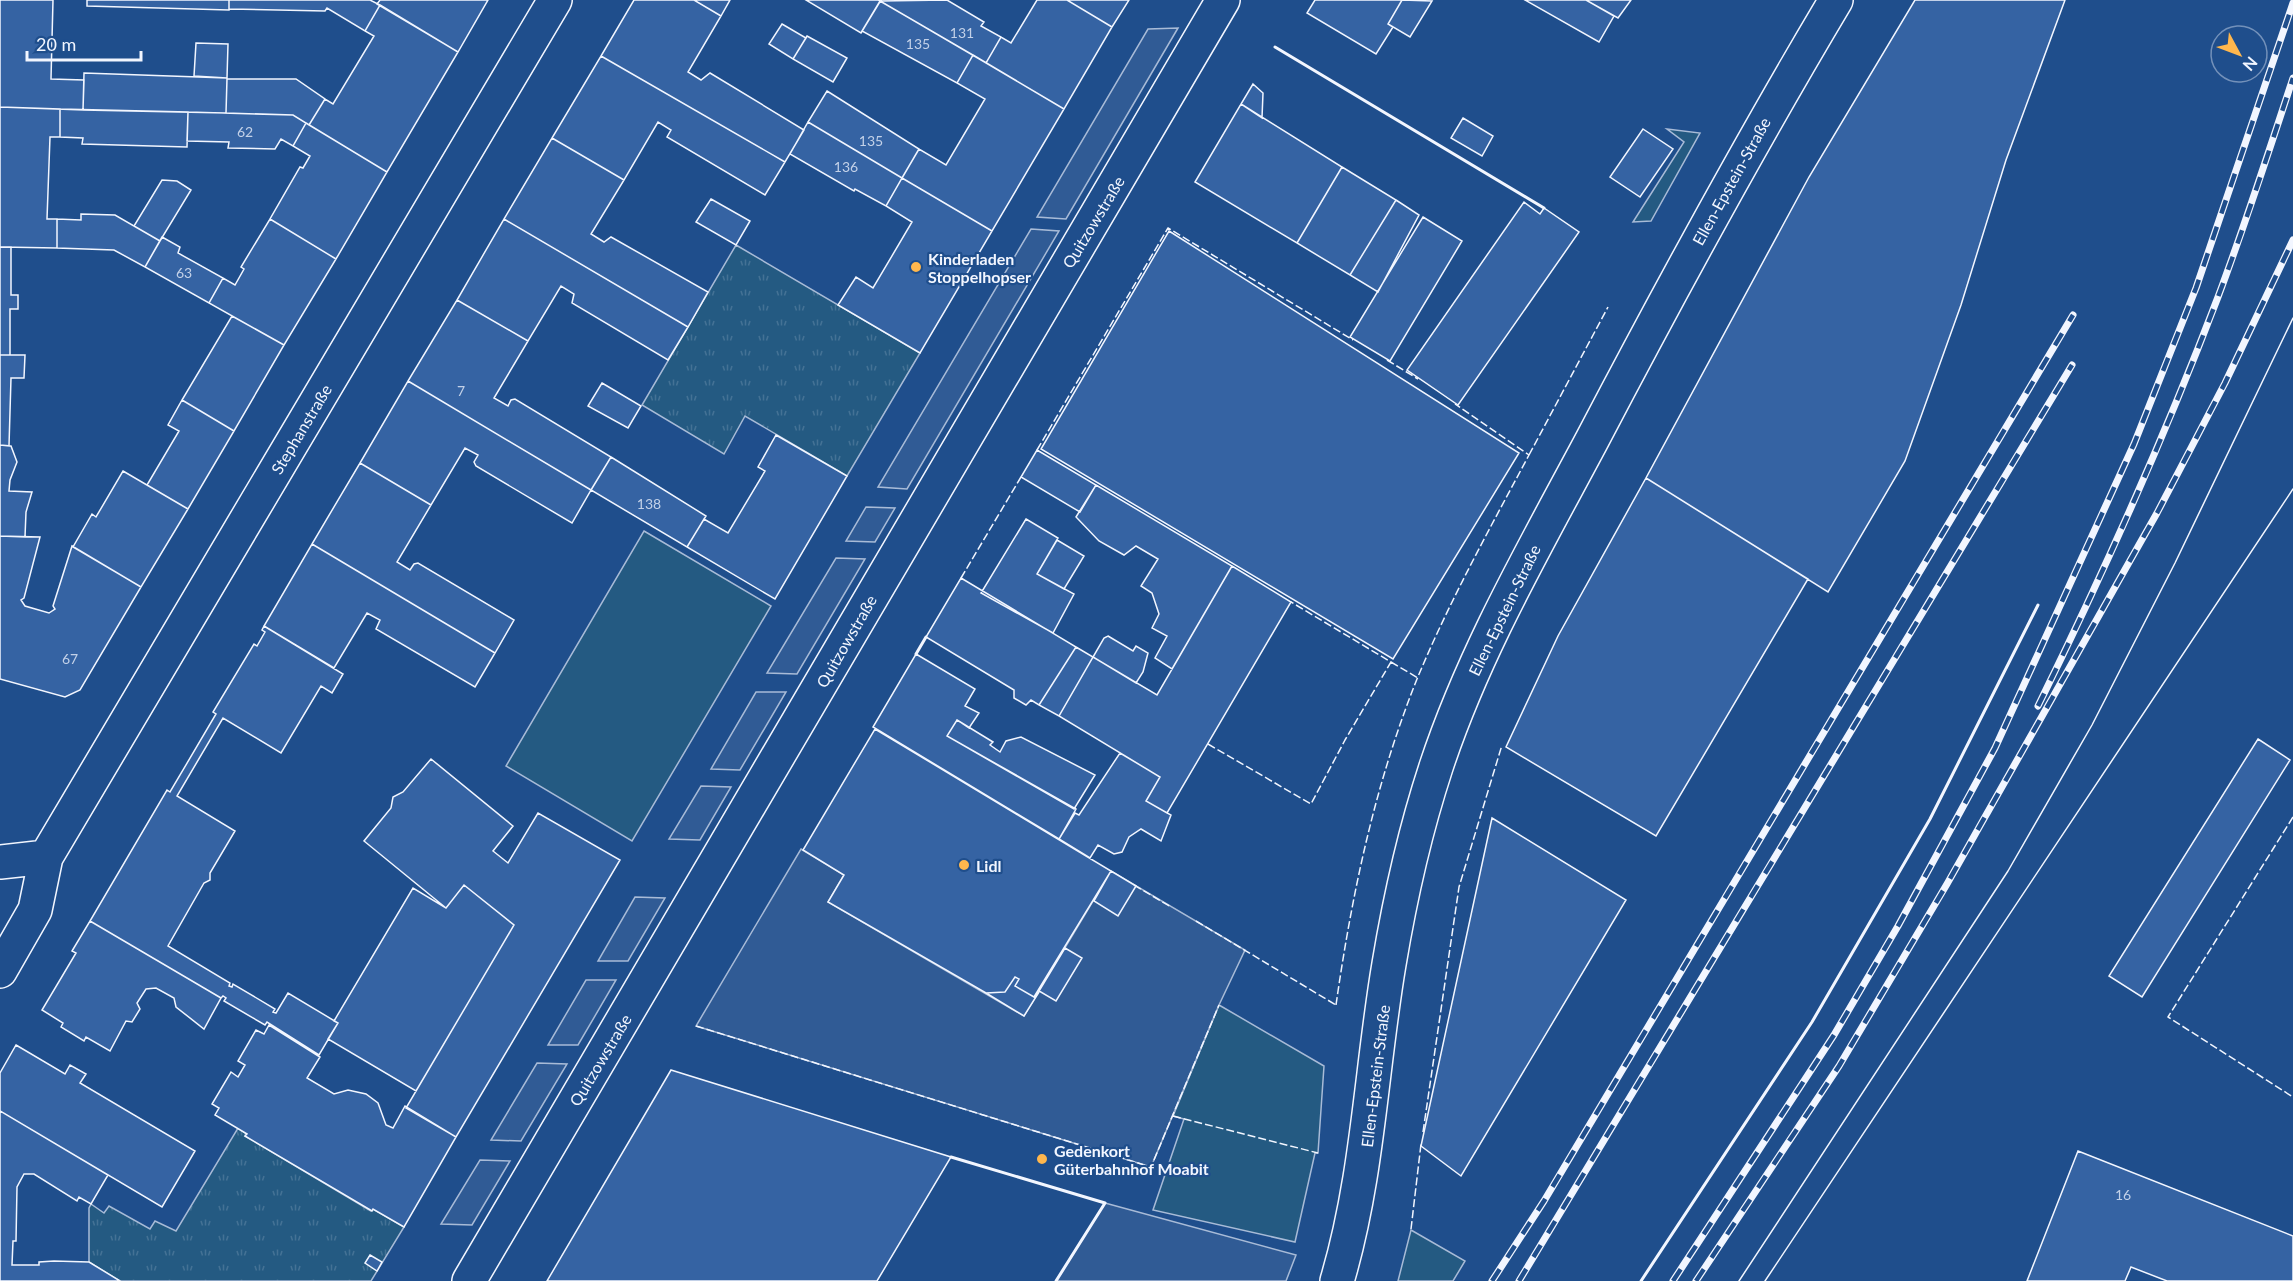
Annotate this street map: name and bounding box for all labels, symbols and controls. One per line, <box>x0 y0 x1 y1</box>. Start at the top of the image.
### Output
scale bar <box>27 24 141 62</box>
house number: 131 <box>950 24 974 41</box>
north arrow <box>2209 24 2269 84</box>
text: 20 m <box>36 33 76 55</box>
house number: 135 <box>906 35 930 52</box>
text: N <box>2239 53 2262 75</box>
street label: Ellen-Epstein-Straße <box>1688 114 1774 248</box>
house number: 62 <box>237 123 253 140</box>
house number: 135 <box>859 132 883 149</box>
house number: 136 <box>834 158 858 175</box>
street label: Quitzowstraße <box>1058 173 1128 271</box>
place label: Kinderladen Stoppelhopser <box>928 249 1031 286</box>
marker: Kinderladen Stoppelhopser <box>909 260 923 274</box>
house number: 63 <box>176 264 192 281</box>
street label: Stephanstraße <box>267 381 335 477</box>
house number: 7 <box>457 382 465 399</box>
house number: 138 <box>637 495 661 512</box>
street label: Ellen-Epstein-Straße <box>1464 541 1544 679</box>
street label: Quitzowstraße <box>812 591 880 691</box>
house number: 67 <box>62 650 78 667</box>
place label: Lidl <box>976 856 1001 875</box>
marker: Lidl <box>957 858 971 872</box>
street label: Ellen-Epstein-Straße <box>1357 1004 1393 1148</box>
street label: Quitzowstraße <box>565 1011 635 1109</box>
place label: Gedenkort Güterbahnhof Moabit <box>1054 1141 1209 1178</box>
marker: Gedenkort Güterbahnhof Moabit <box>1035 1152 1049 1166</box>
house number: 16 <box>2115 1186 2131 1203</box>

